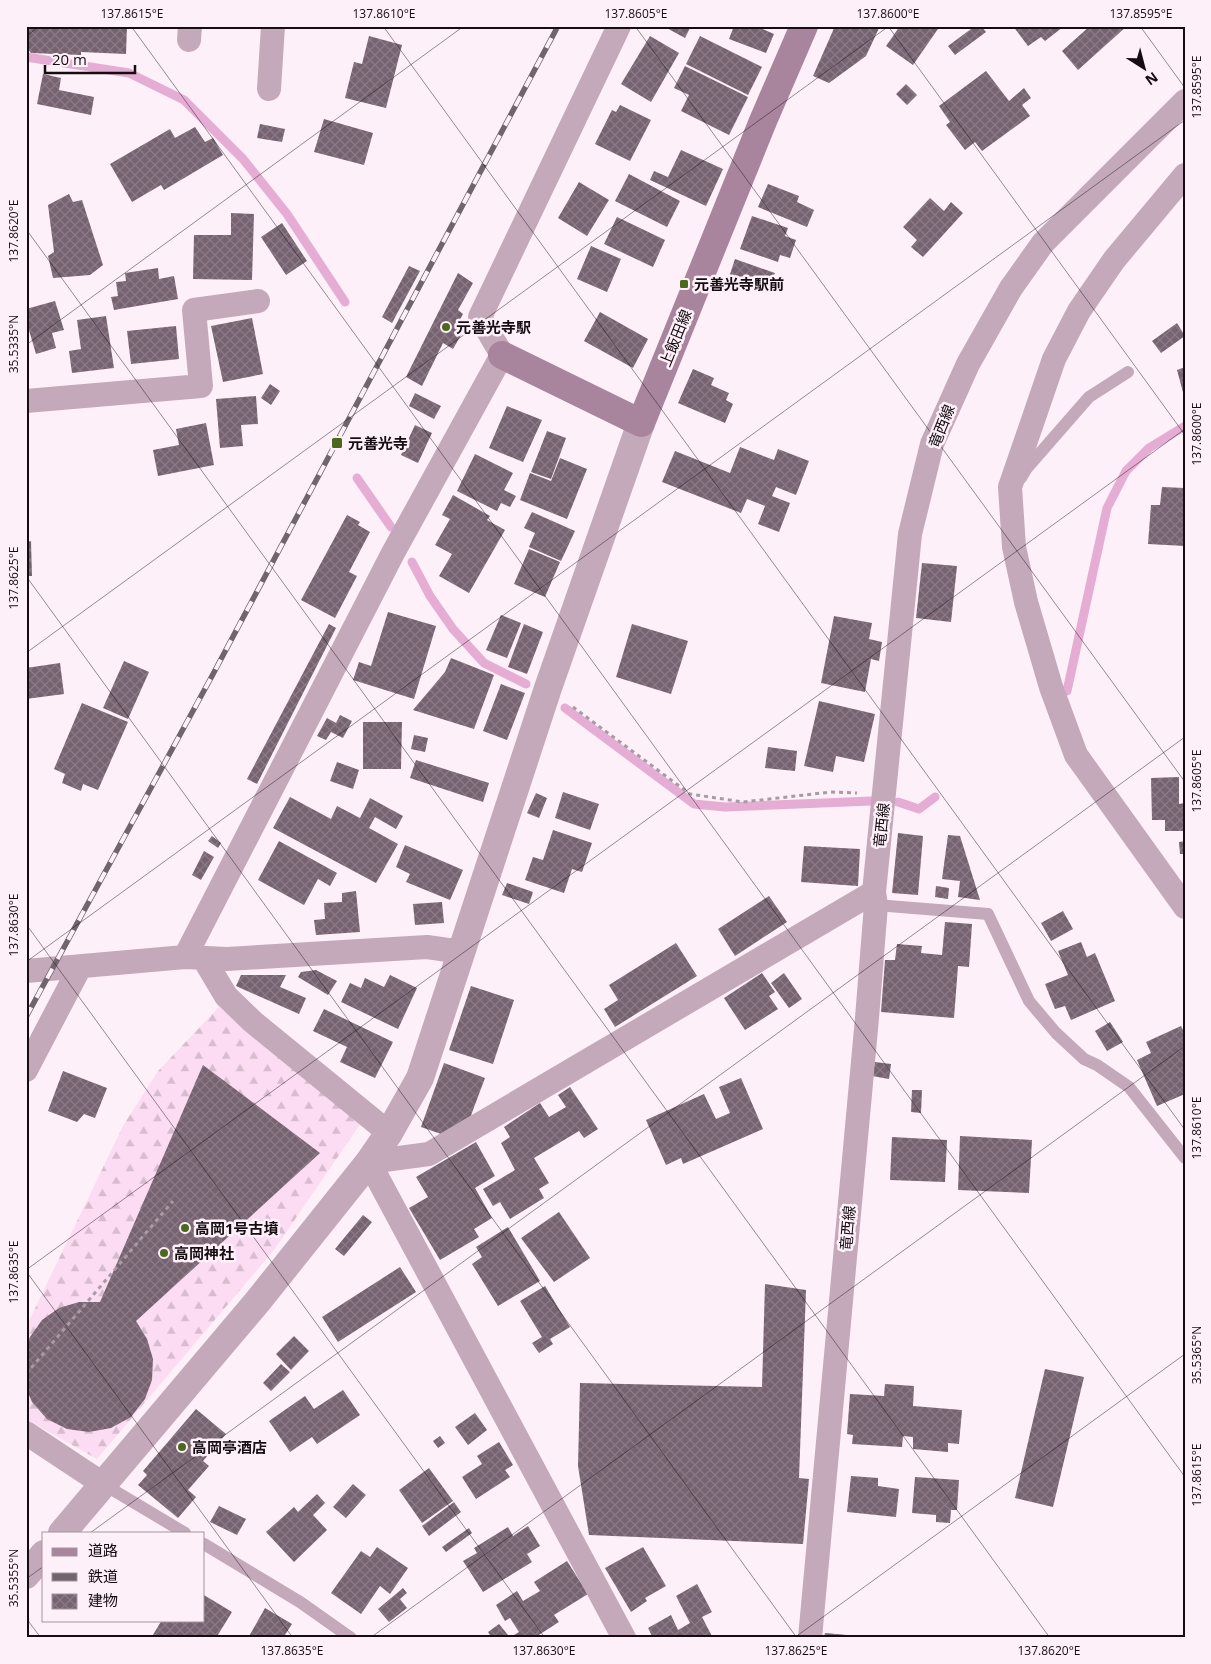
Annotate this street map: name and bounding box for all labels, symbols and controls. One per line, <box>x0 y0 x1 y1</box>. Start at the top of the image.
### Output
text: 137.8615°E <box>101 5 164 22</box>
text: 137.8610°E <box>353 5 416 22</box>
text: 137.8605°E <box>605 5 668 22</box>
text: 137.8600°E <box>857 5 920 22</box>
text: 137.8595°E <box>1110 5 1173 22</box>
scale bar <box>45 42 135 74</box>
north arrow <box>1118 42 1168 92</box>
text: 20 m <box>52 49 87 69</box>
text: 137.8595°E <box>1188 56 1205 119</box>
text: N <box>1142 68 1162 90</box>
text: 137.8620°E <box>5 200 22 263</box>
place label: 元善光寺駅前 <box>694 274 784 294</box>
marker: 元善光寺駅前 <box>678 278 690 290</box>
street label: 上飯田線 <box>654 306 696 370</box>
text: 35.5335°N <box>5 315 22 373</box>
place label: 元善光寺駅 <box>456 317 531 337</box>
marker: 元善光寺駅 <box>440 321 452 333</box>
street label: 竜西線 <box>923 401 959 451</box>
text: 137.8600°E <box>1188 403 1205 466</box>
place label: 元善光寺 <box>348 433 408 453</box>
marker: 元善光寺 <box>330 436 344 450</box>
text: 137.8625°E <box>5 547 22 610</box>
text: 137.8605°E <box>1188 750 1205 813</box>
street label: 竜西線 <box>869 802 893 848</box>
text: 137.8630°E <box>5 894 22 957</box>
text: 137.8610°E <box>1188 1097 1205 1160</box>
street label: 竜西線 <box>835 1205 859 1251</box>
place label: 高岡1号古墳 <box>195 1218 279 1238</box>
marker: 高岡1号古墳 <box>179 1222 191 1234</box>
text: 137.8635°E <box>5 1241 22 1304</box>
place label: 高岡神社 <box>174 1243 234 1263</box>
marker: 高岡神社 <box>158 1247 170 1259</box>
text: 35.5365°N <box>1188 1326 1205 1384</box>
place label: 高岡亭酒店 <box>192 1437 267 1457</box>
marker: 高岡亭酒店 <box>176 1441 188 1453</box>
text: 137.8615°E <box>1188 1444 1205 1507</box>
legend <box>42 1532 205 1622</box>
text: 道路 <box>88 1540 118 1560</box>
text: 35.5355°N <box>5 1549 22 1607</box>
text: 鉄道 <box>88 1566 118 1586</box>
text: 建物 <box>88 1590 118 1610</box>
text: 137.8635°E <box>261 1642 324 1659</box>
text: 137.8630°E <box>513 1642 576 1659</box>
text: 137.8625°E <box>765 1642 828 1659</box>
text: 137.8620°E <box>1018 1642 1081 1659</box>

